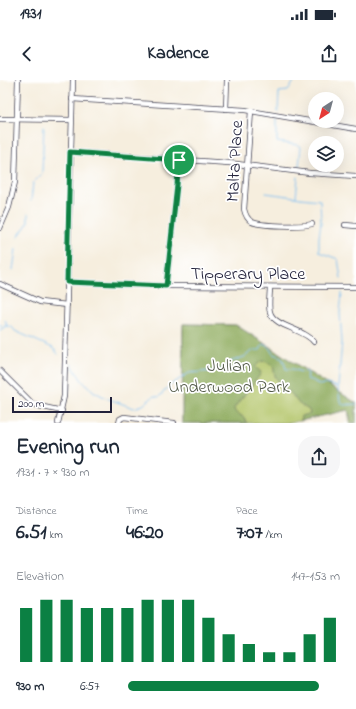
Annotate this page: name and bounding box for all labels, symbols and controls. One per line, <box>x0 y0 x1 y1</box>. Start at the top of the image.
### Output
text: 19:31 <box>20 3 42 25</box>
text: Kadence <box>147 41 209 67</box>
icon: back <box>16 43 38 65</box>
icon: share <box>318 43 340 65</box>
north arrow <box>308 92 344 128</box>
map controls <box>308 92 344 172</box>
street label: Malta Place <box>221 119 251 203</box>
button: layers <box>308 136 344 172</box>
pin <box>162 143 196 177</box>
icon: arrive <box>168 149 190 171</box>
street label: Tipperary Place <box>191 262 306 288</box>
park label: Julian Underwood Park <box>168 354 290 401</box>
scale bar <box>12 395 112 414</box>
text: 200 m <box>18 396 44 412</box>
text: Evening run <box>16 432 120 464</box>
button: share <box>298 436 340 478</box>
text: 19:31 · 7 × 930 m <box>16 463 90 482</box>
text: Distance <box>16 503 57 519</box>
text: Time <box>126 503 148 519</box>
text: Pace <box>236 503 257 519</box>
text: 6.51 <box>16 519 47 548</box>
text: 46:20 <box>126 519 163 548</box>
text: 7:07 <box>236 519 263 548</box>
text: km <box>47 527 63 543</box>
text: /km <box>263 527 282 543</box>
text: Elevation <box>16 567 64 586</box>
text: 147–153 m <box>291 567 340 586</box>
text: 930 m <box>16 677 44 696</box>
text: 6:57 <box>80 677 100 696</box>

